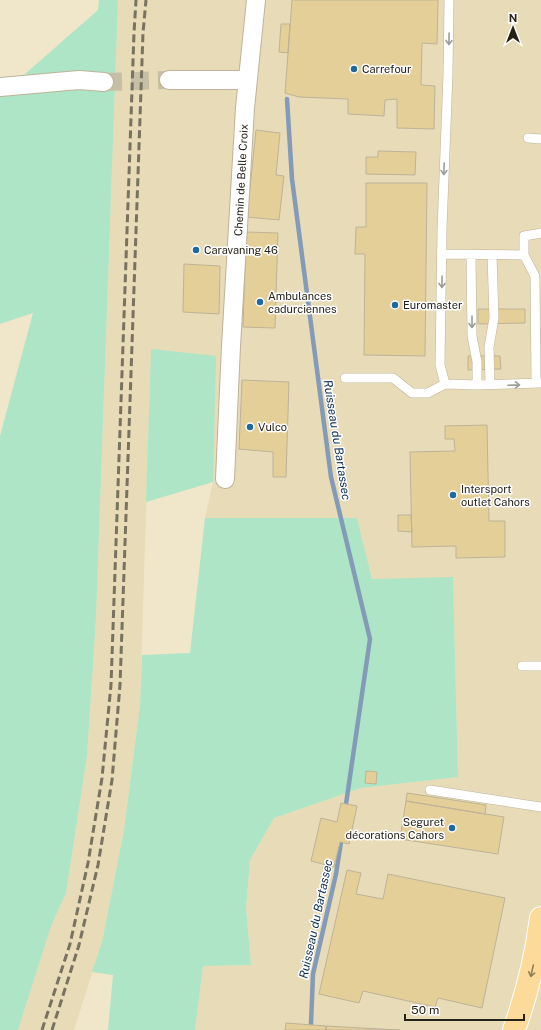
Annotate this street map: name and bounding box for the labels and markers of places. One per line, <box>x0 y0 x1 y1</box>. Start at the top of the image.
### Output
place label: Carrefour <box>362 63 411 75</box>
marker: Carrefour <box>349 64 359 74</box>
place label: Caravaning 46 <box>204 244 278 256</box>
marker: Caravaning 46 <box>191 245 201 255</box>
place label: Ambulances cadurciennes <box>268 290 337 315</box>
marker: Ambulances cadurciennes <box>255 297 265 307</box>
place label: Euromaster <box>403 299 462 311</box>
marker: Euromaster <box>390 300 400 310</box>
place label: Vulco <box>258 421 287 433</box>
marker: Vulco <box>245 422 255 432</box>
place label: Intersport outlet Cahors <box>461 483 530 508</box>
marker: Intersport outlet Cahors <box>448 490 458 500</box>
place label: Seguret décorations Cahors <box>345 816 444 841</box>
marker: Seguret décorations Cahors <box>447 823 457 833</box>

